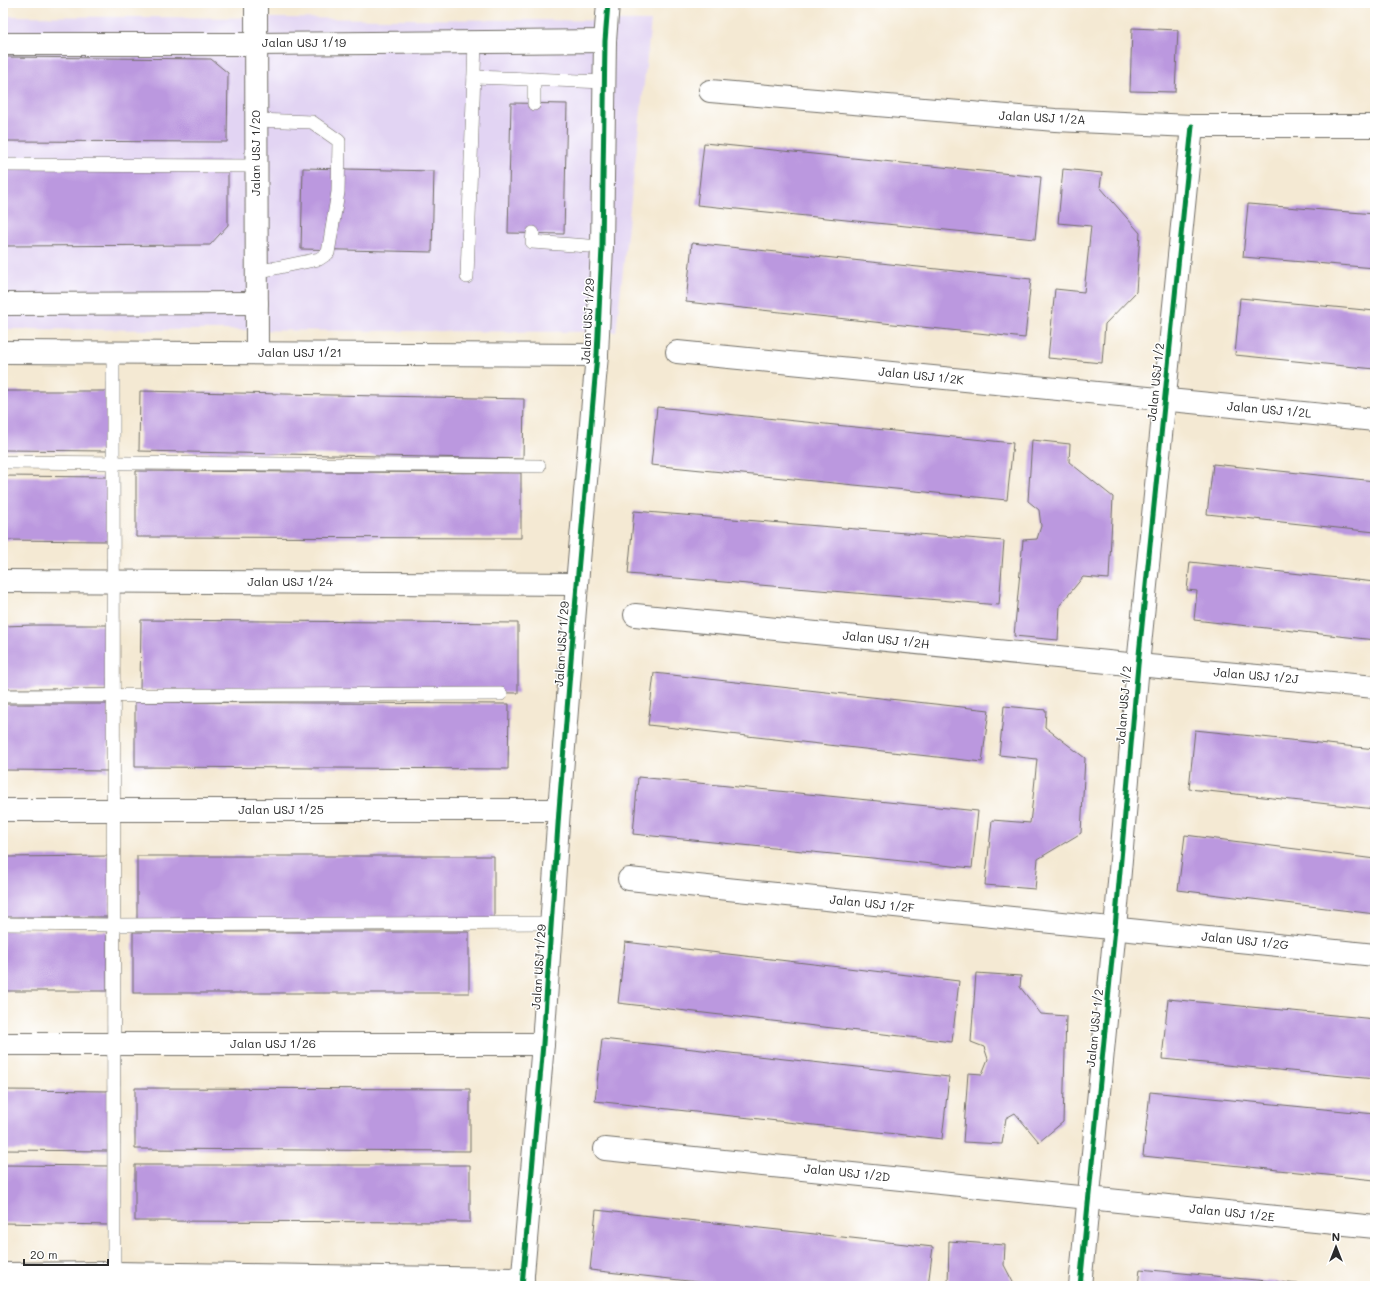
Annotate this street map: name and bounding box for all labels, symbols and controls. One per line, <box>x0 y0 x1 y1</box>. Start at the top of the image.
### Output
street label: Jalan USJ 1/19 <box>262 34 346 50</box>
street label: Jalan USJ 1/2A <box>998 107 1086 127</box>
street label: Jalan USJ 1/20 <box>247 109 263 196</box>
street label: Jalan USJ 1/29 <box>577 278 597 364</box>
street label: Jalan USJ 1/2 <box>1143 342 1167 422</box>
street label: Jalan USJ 1/21 <box>258 344 342 360</box>
street label: Jalan USJ 1/2K <box>878 363 965 388</box>
street label: Jalan USJ 1/2L <box>1226 397 1313 421</box>
street label: Jalan USJ 1/24 <box>247 573 333 589</box>
street label: Jalan USJ 1/29 <box>550 601 572 687</box>
street label: Jalan USJ 1/2H <box>842 626 930 652</box>
street label: Jalan USJ 1/2J <box>1213 663 1300 687</box>
street label: Jalan USJ 1/2 <box>1112 665 1134 745</box>
street label: Jalan USJ 1/25 <box>238 801 324 817</box>
street label: Jalan USJ 1/2F <box>829 891 916 915</box>
street label: Jalan USJ 1/29 <box>527 924 549 1010</box>
street label: Jalan USJ 1/2G <box>1201 927 1290 953</box>
street label: Jalan USJ 1/2 <box>1082 988 1106 1068</box>
street label: Jalan USJ 1/26 <box>230 1035 316 1051</box>
street label: Jalan USJ 1/2D <box>803 1160 891 1184</box>
street label: Jalan USJ 1/2E <box>1189 1200 1276 1224</box>
north arrow <box>1316 1227 1356 1267</box>
text: N <box>1332 1229 1340 1244</box>
scale bar <box>24 1241 108 1267</box>
text: 20 m <box>30 1246 58 1262</box>

